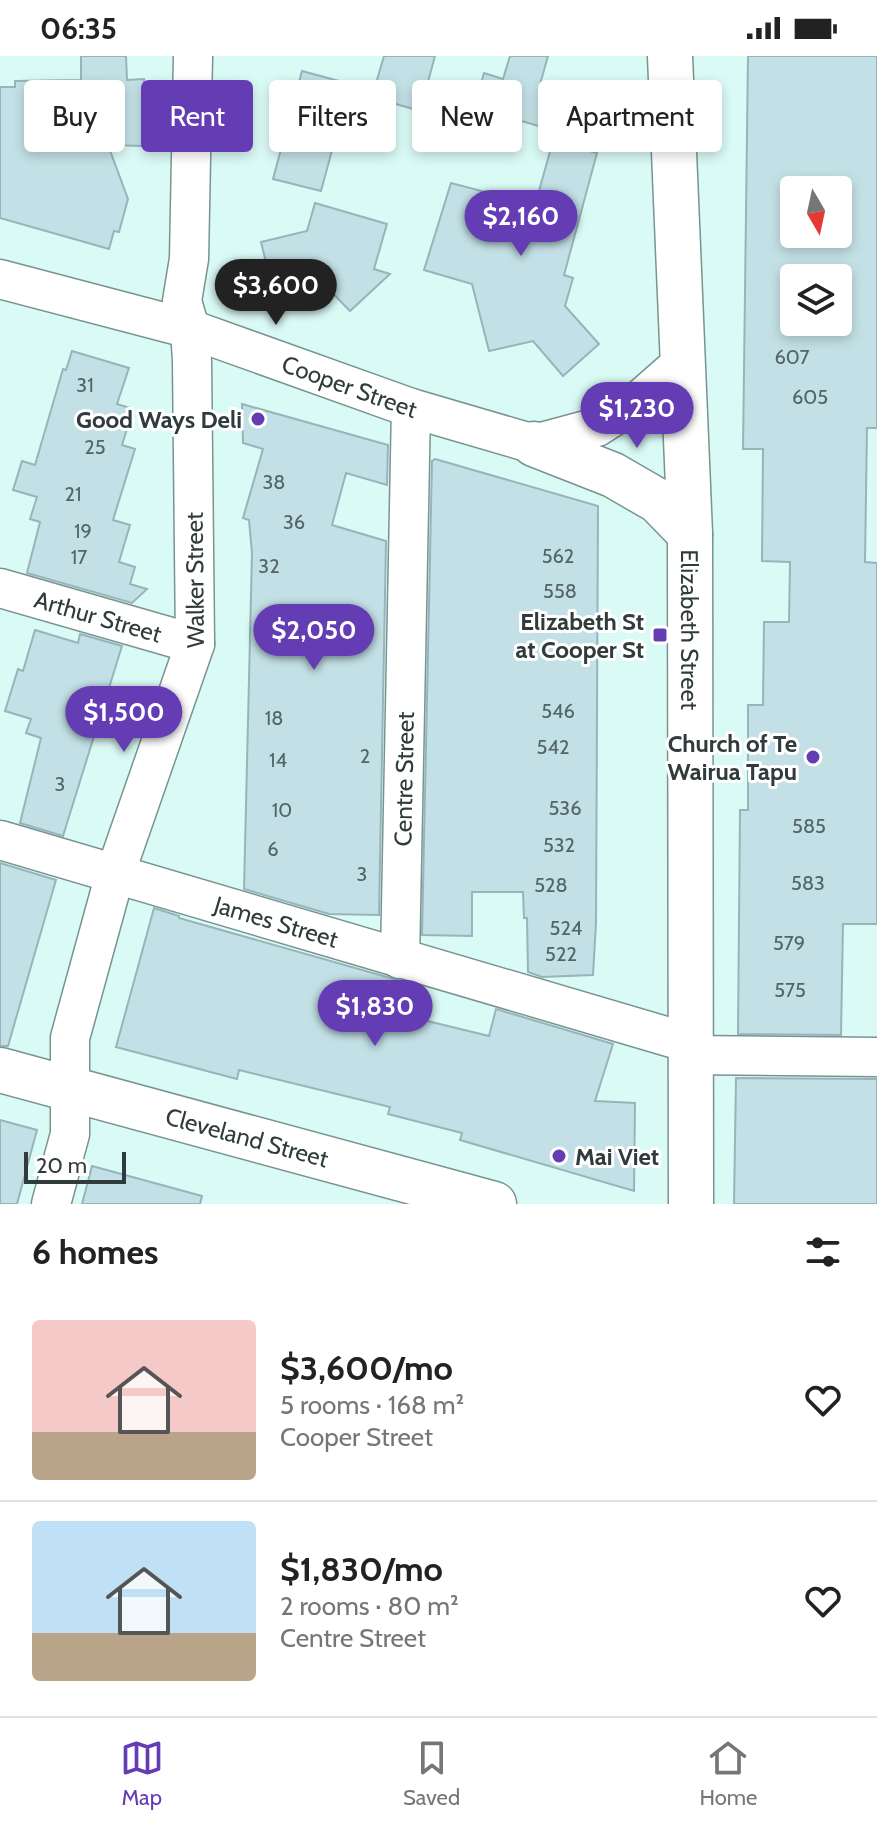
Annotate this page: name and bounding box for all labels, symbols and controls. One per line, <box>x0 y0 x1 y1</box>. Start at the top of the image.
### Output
text: 06:35 <box>40 10 117 47</box>
chip: Buy <box>24 80 125 152</box>
chip: Rent <box>141 80 253 152</box>
chip: Filters <box>269 80 396 152</box>
chip: New <box>412 80 522 152</box>
chip: Apartment <box>538 80 722 152</box>
north arrow <box>780 176 852 248</box>
map controls <box>780 176 852 336</box>
pin: $2,160 <box>456 190 586 258</box>
text: $2,160 <box>483 200 559 232</box>
pin: $3,600 <box>211 259 341 327</box>
button: layers <box>780 264 852 336</box>
text: $3,600 <box>233 269 319 301</box>
house number: 607 <box>774 345 810 369</box>
street label: Cooper Street <box>278 349 420 423</box>
house number: 31 <box>76 373 94 397</box>
pin: $1,230 <box>572 382 702 450</box>
house number: 605 <box>792 385 828 409</box>
text: $1,230 <box>599 392 675 424</box>
place label: Good Ways Deli <box>76 405 242 434</box>
marker: Good Ways Deli <box>249 410 267 428</box>
house number: 25 <box>84 435 106 459</box>
house number: 38 <box>263 470 285 494</box>
house number: 21 <box>65 482 82 506</box>
house number: 36 <box>283 510 305 534</box>
street label: Walker Street <box>179 512 210 648</box>
house number: 19 <box>74 519 92 543</box>
house number: 562 <box>542 544 574 568</box>
house number: 17 <box>71 545 87 569</box>
street label: Elizabeth Street <box>676 549 705 710</box>
house number: 32 <box>258 554 280 578</box>
house number: 558 <box>543 579 577 603</box>
street label: Arthur Street <box>31 584 165 648</box>
pin: $2,050 <box>249 604 379 672</box>
place label: Elizabeth St at Cooper St <box>516 607 644 664</box>
text: $2,050 <box>271 614 357 646</box>
marker: Elizabeth St at Cooper St <box>651 626 669 644</box>
pin: $1,500 <box>59 686 189 754</box>
text: $1,500 <box>83 696 165 728</box>
house number: 546 <box>541 699 575 723</box>
house number: 18 <box>265 706 283 730</box>
street label: Centre Street <box>388 711 419 847</box>
place label: Church of Te Wairua Tapu <box>668 729 797 786</box>
house number: 542 <box>537 735 569 759</box>
house number: 2 <box>360 744 370 768</box>
house number: 14 <box>269 748 287 772</box>
marker: Church of Te Wairua Tapu <box>804 748 822 766</box>
house number: 3 <box>55 772 65 796</box>
house number: 536 <box>549 796 582 820</box>
house number: 10 <box>272 798 292 822</box>
house number: 585 <box>792 814 826 838</box>
house number: 532 <box>543 833 575 857</box>
house number: 6 <box>267 837 279 861</box>
house number: 3 <box>357 862 367 886</box>
house number: 583 <box>791 871 825 895</box>
house number: 528 <box>534 873 568 897</box>
street label: James Street <box>210 889 342 953</box>
house number: 524 <box>550 916 583 940</box>
house number: 579 <box>773 931 805 955</box>
house number: 522 <box>545 942 577 966</box>
house number: 575 <box>774 978 806 1002</box>
pin: $1,830 <box>310 980 440 1048</box>
text: $1,830 <box>336 990 414 1022</box>
street label: Cleveland Street <box>162 1101 332 1173</box>
place label: Mai Viet <box>575 1142 659 1171</box>
marker: Mai Viet <box>550 1147 568 1165</box>
scale bar <box>24 1148 126 1184</box>
text: 20 m <box>36 1152 87 1179</box>
icon: filters <box>801 1230 845 1274</box>
text: 6 homes <box>32 1231 158 1273</box>
text: $3,600/mo <box>280 1347 453 1389</box>
icon: home <box>96 1352 192 1448</box>
icon: heart <box>801 1378 845 1422</box>
text: 5 rooms · 168 m² <box>280 1389 464 1421</box>
text: Cooper Street <box>280 1421 433 1453</box>
text: $1,830/mo <box>280 1548 443 1590</box>
icon: home <box>96 1553 192 1649</box>
icon: heart <box>801 1579 845 1623</box>
text: 2 rooms · 80 m² <box>280 1590 459 1622</box>
text: Centre Street <box>280 1622 426 1654</box>
tab: Map <box>120 1736 164 1811</box>
tab: Saved <box>403 1736 460 1811</box>
tab: Home <box>699 1736 757 1811</box>

